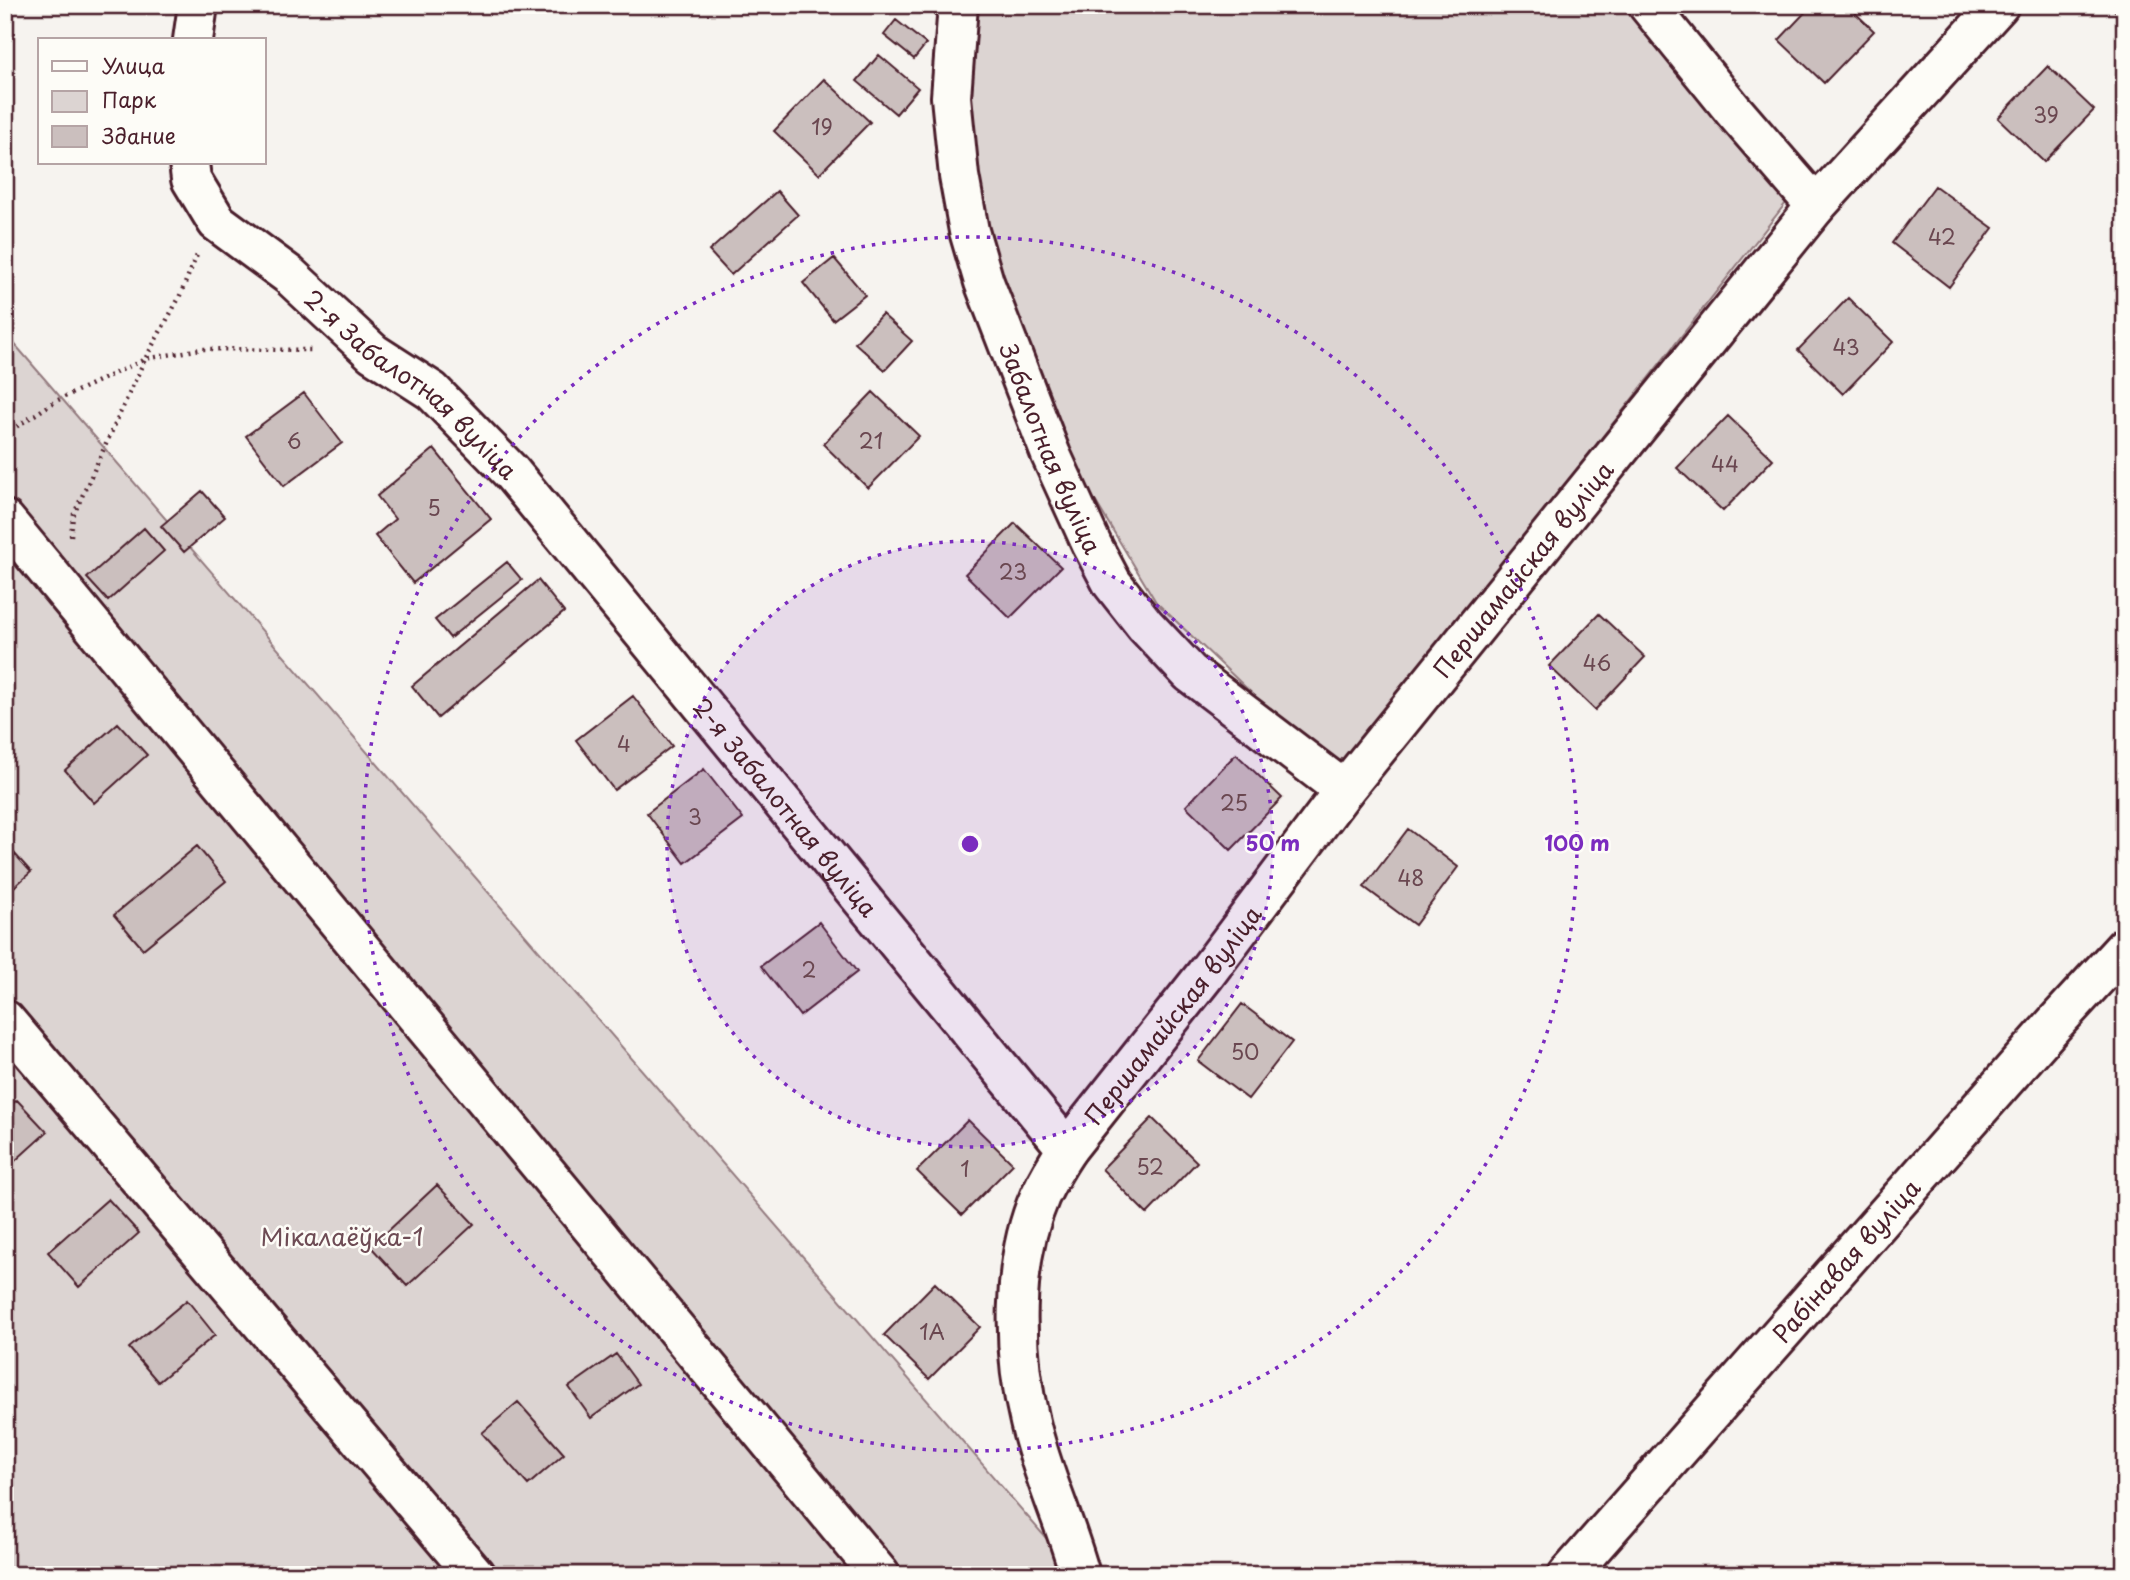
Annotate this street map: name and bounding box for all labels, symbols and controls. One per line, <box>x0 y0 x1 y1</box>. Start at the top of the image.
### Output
legend <box>38 38 266 164</box>
text: Улица <box>102 49 165 81</box>
text: Парк <box>102 83 157 115</box>
house number: 39 <box>2033 98 2059 130</box>
house number: 19 <box>811 110 833 142</box>
text: Здание <box>102 119 176 151</box>
house number: 42 <box>1928 220 1956 252</box>
street label: 2-я Забалотная вуліца <box>297 280 527 487</box>
house number: 43 <box>1832 330 1860 362</box>
street label: Забалотная вуліца <box>991 337 1112 560</box>
house number: 6 <box>287 424 301 456</box>
house number: 21 <box>859 424 883 456</box>
house number: 44 <box>1711 447 1739 479</box>
street label: Першамайская вуліца <box>1424 452 1622 685</box>
house number: 5 <box>427 491 441 523</box>
house number: 23 <box>999 555 1027 587</box>
house number: 46 <box>1583 646 1611 678</box>
street label: 2-я Забалотная вуліца <box>685 689 887 925</box>
house number: 4 <box>617 727 631 759</box>
house number: 25 <box>1220 786 1248 818</box>
house number: 3 <box>688 800 702 832</box>
text: 50 m <box>1246 826 1300 858</box>
text: 100 m <box>1544 826 1610 858</box>
centre of rings <box>958 832 982 856</box>
house number: 48 <box>1398 861 1424 893</box>
street label: Першамайская вуліца <box>1075 897 1270 1132</box>
house number: 2 <box>802 953 816 985</box>
house number: 50 <box>1231 1035 1259 1067</box>
house number: 52 <box>1136 1150 1164 1182</box>
house number: 1 <box>960 1152 970 1184</box>
street label: Рабінавая вуліца <box>1764 1170 1928 1350</box>
park label: Мікалаёўка-1 <box>261 1218 423 1254</box>
house number: 1А <box>919 1315 945 1347</box>

